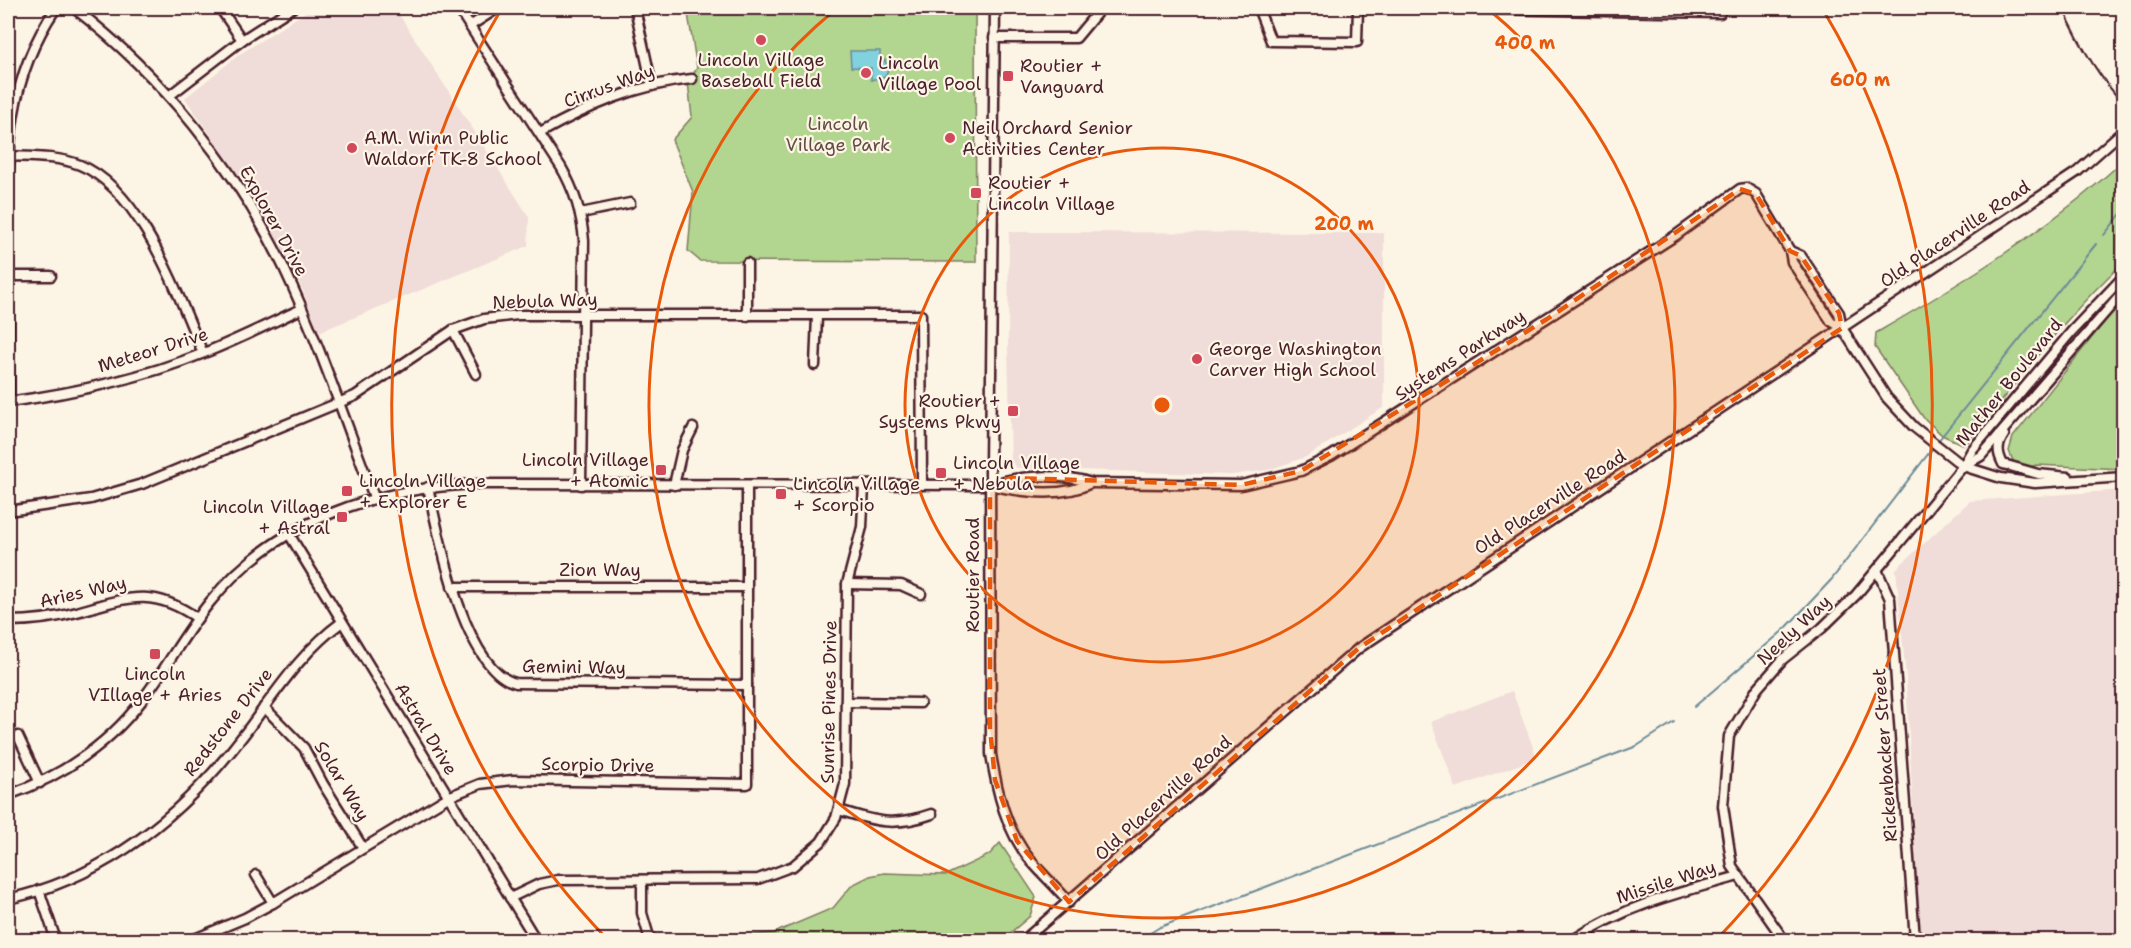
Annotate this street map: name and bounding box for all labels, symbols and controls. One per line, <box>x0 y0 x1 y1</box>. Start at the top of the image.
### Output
text: 400 m <box>1495 31 1556 55</box>
marker: Lincoln Village Baseball Field <box>754 33 768 47</box>
place label: Lincoln Village Baseball Field <box>697 48 825 93</box>
place label: Lincoln Village Pool <box>878 51 982 96</box>
place label: Routier + Vanguard <box>1020 54 1104 99</box>
street label: Cirrus Way <box>560 59 658 113</box>
marker: Lincoln Village Pool <box>859 66 873 80</box>
text: 600 m <box>1830 68 1891 92</box>
marker: Routier + Vanguard <box>1001 69 1015 83</box>
park label: Lincoln Village Park <box>786 112 890 157</box>
place label: Neil Orchard Senior Activities Center <box>962 116 1133 161</box>
place label: A.M. Winn Public Waldorf TK-8 School <box>364 126 542 171</box>
marker: Neil Orchard Senior Activities Center <box>943 131 957 145</box>
marker: A.M. Winn Public Waldorf TK-8 School <box>345 141 359 155</box>
street label: Explorer Drive <box>234 161 314 281</box>
place label: Routier + Lincoln Village <box>988 171 1115 216</box>
street label: Old Placerville Road <box>1875 175 2035 293</box>
marker: Routier + Lincoln Village <box>969 186 983 200</box>
text: 200 m <box>1314 212 1375 236</box>
street label: Nebula Way <box>492 287 598 315</box>
street label: Systems Parkway <box>1390 304 1530 406</box>
street label: Mather Boulevard <box>1950 313 2068 451</box>
street label: Meteor Drive <box>95 322 211 378</box>
place label: George Washington Carver High School <box>1209 337 1381 382</box>
marker: George Washington Carver High School <box>1190 352 1204 366</box>
place label: Routier + Systems Pkwy <box>879 389 1001 434</box>
centre of rings <box>1152 395 1172 415</box>
marker: Routier + Systems Pkwy <box>1006 404 1020 418</box>
street label: Old Placerville Road <box>1469 444 1631 560</box>
place label: Lincoln Village + Atomic <box>522 448 649 493</box>
place label: Lincoln Village + Nebula <box>953 451 1080 496</box>
marker: Lincoln Village + Atomic <box>654 463 668 477</box>
marker: Lincoln Village + Nebula <box>934 466 948 480</box>
place label: Lincoln Village + Explorer E <box>359 469 486 514</box>
place label: Lincoln Village + Scorpio <box>793 472 920 517</box>
marker: Lincoln Village + Explorer E <box>340 484 354 498</box>
marker: Lincoln Village + Scorpio <box>774 487 788 501</box>
place label: Lincoln Village + Astral <box>203 495 331 540</box>
marker: Lincoln Village + Astral <box>335 510 349 524</box>
street label: Routier Road <box>961 517 985 633</box>
street label: Zion Way <box>559 558 641 582</box>
street label: Aries Way <box>37 570 129 614</box>
street label: Neely Way <box>1752 590 1836 670</box>
street label: Sunrise Pines Drive <box>816 620 842 784</box>
marker: Lincoln VIllage + Aries <box>148 647 162 661</box>
street label: Gemini Way <box>522 654 626 680</box>
place label: Lincoln VIllage + Aries <box>88 662 222 707</box>
street label: Redstone Drive <box>178 663 278 781</box>
street label: Rickenbacker Street <box>1867 667 1903 843</box>
street label: Astral Drive <box>389 679 463 779</box>
street label: Old Placerville Road <box>1089 730 1237 866</box>
street label: Solar Way <box>309 737 375 825</box>
street label: Scorpio Drive <box>541 752 655 778</box>
street label: Missile Way <box>1613 855 1719 909</box>

